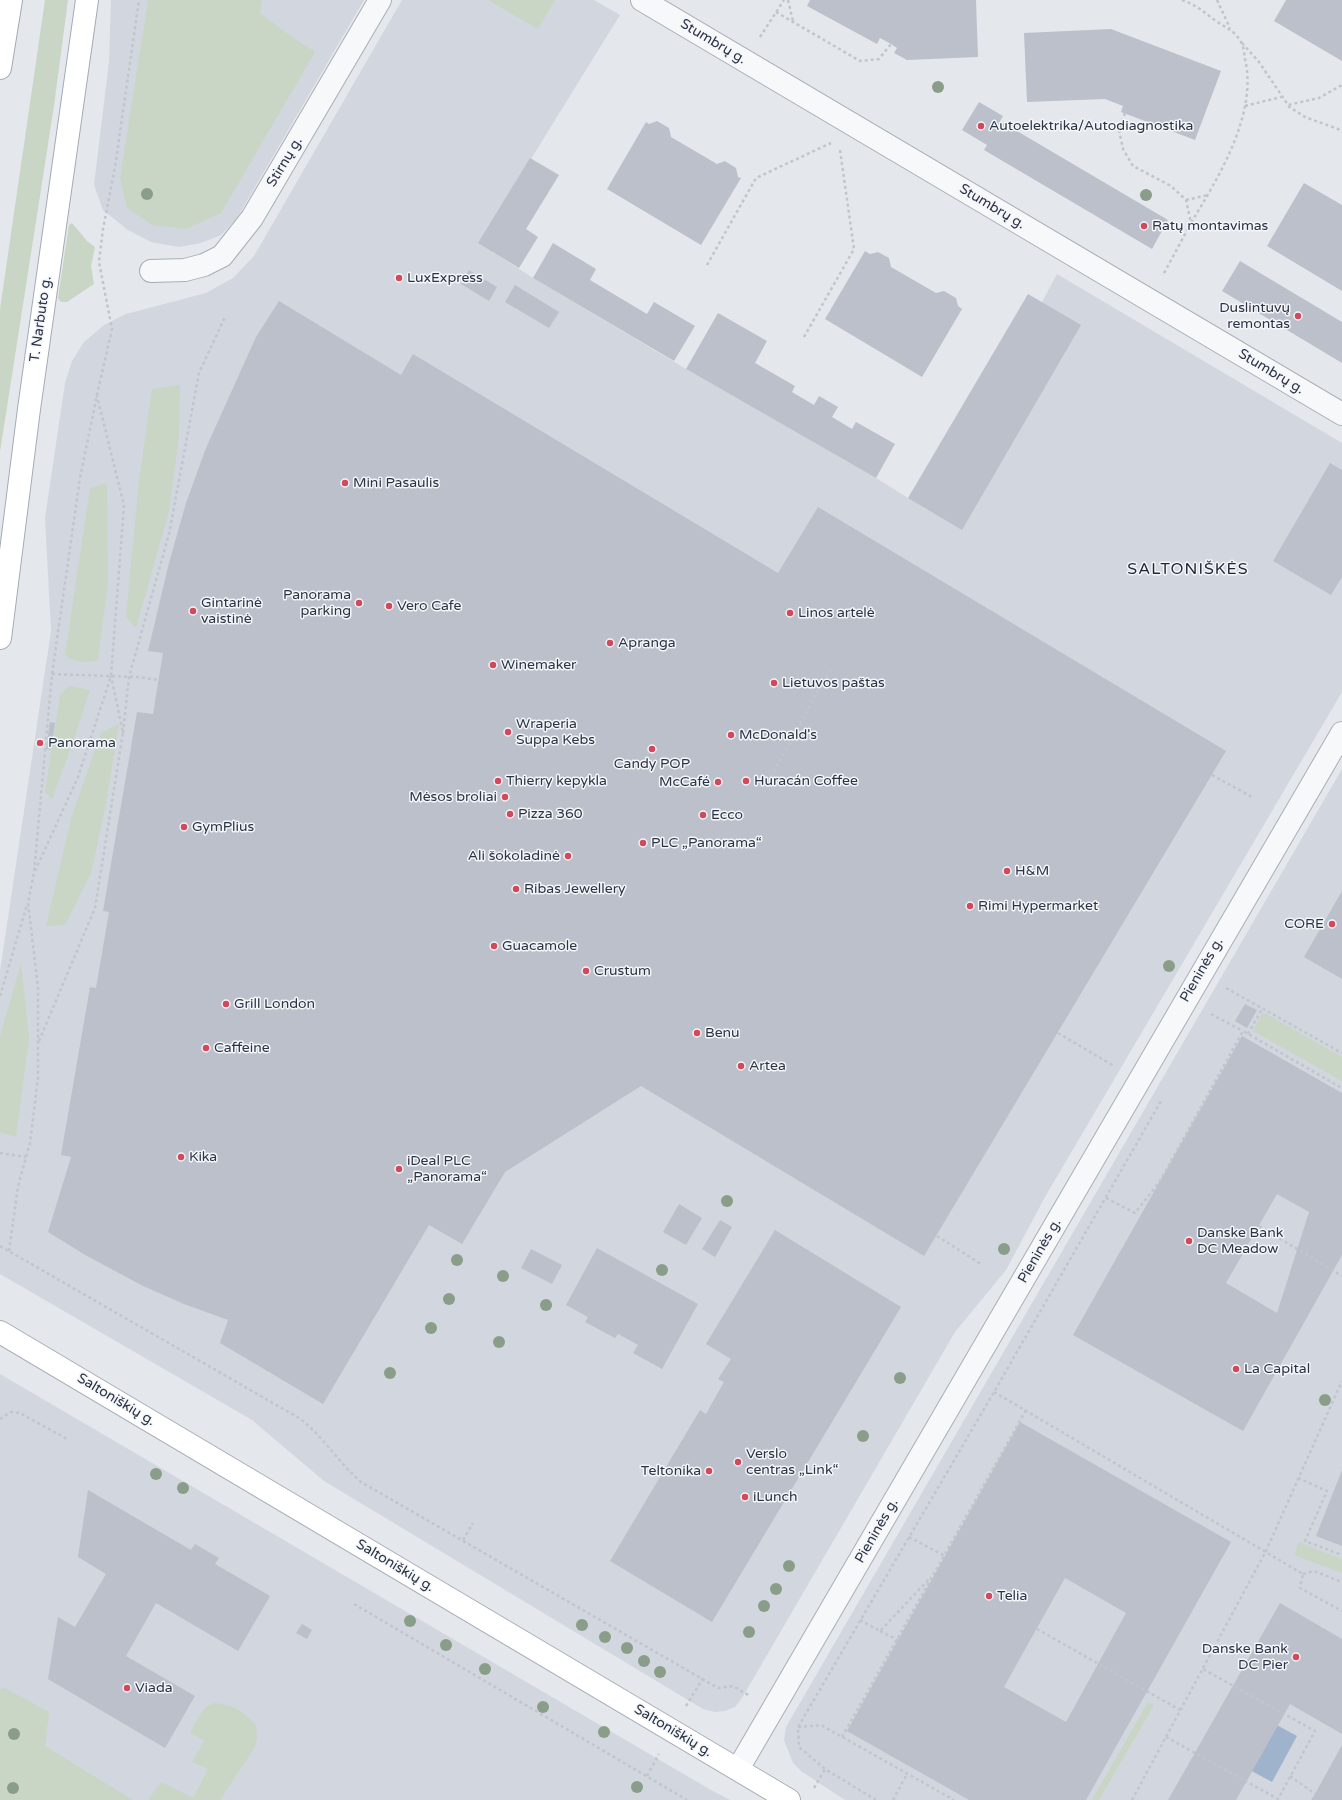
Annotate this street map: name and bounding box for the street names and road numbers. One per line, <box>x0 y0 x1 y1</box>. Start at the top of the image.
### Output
street label: Stumbrų g. <box>677 16 749 68</box>
street label: Stirnų g. <box>263 134 307 190</box>
street label: Stumbrų g. <box>956 181 1028 233</box>
street label: T. Narbuto g. <box>27 275 55 363</box>
street label: Stumbrų g. <box>1235 346 1307 398</box>
street label: Pieninės g. <box>1177 935 1227 1005</box>
street label: Pieninės g. <box>1015 1216 1065 1286</box>
street label: Saltoniškių g. <box>74 1370 158 1430</box>
street label: Pieninės g. <box>852 1496 902 1566</box>
street label: Saltoniškių g. <box>353 1536 437 1596</box>
street label: Saltoniškių g. <box>631 1701 715 1761</box>

